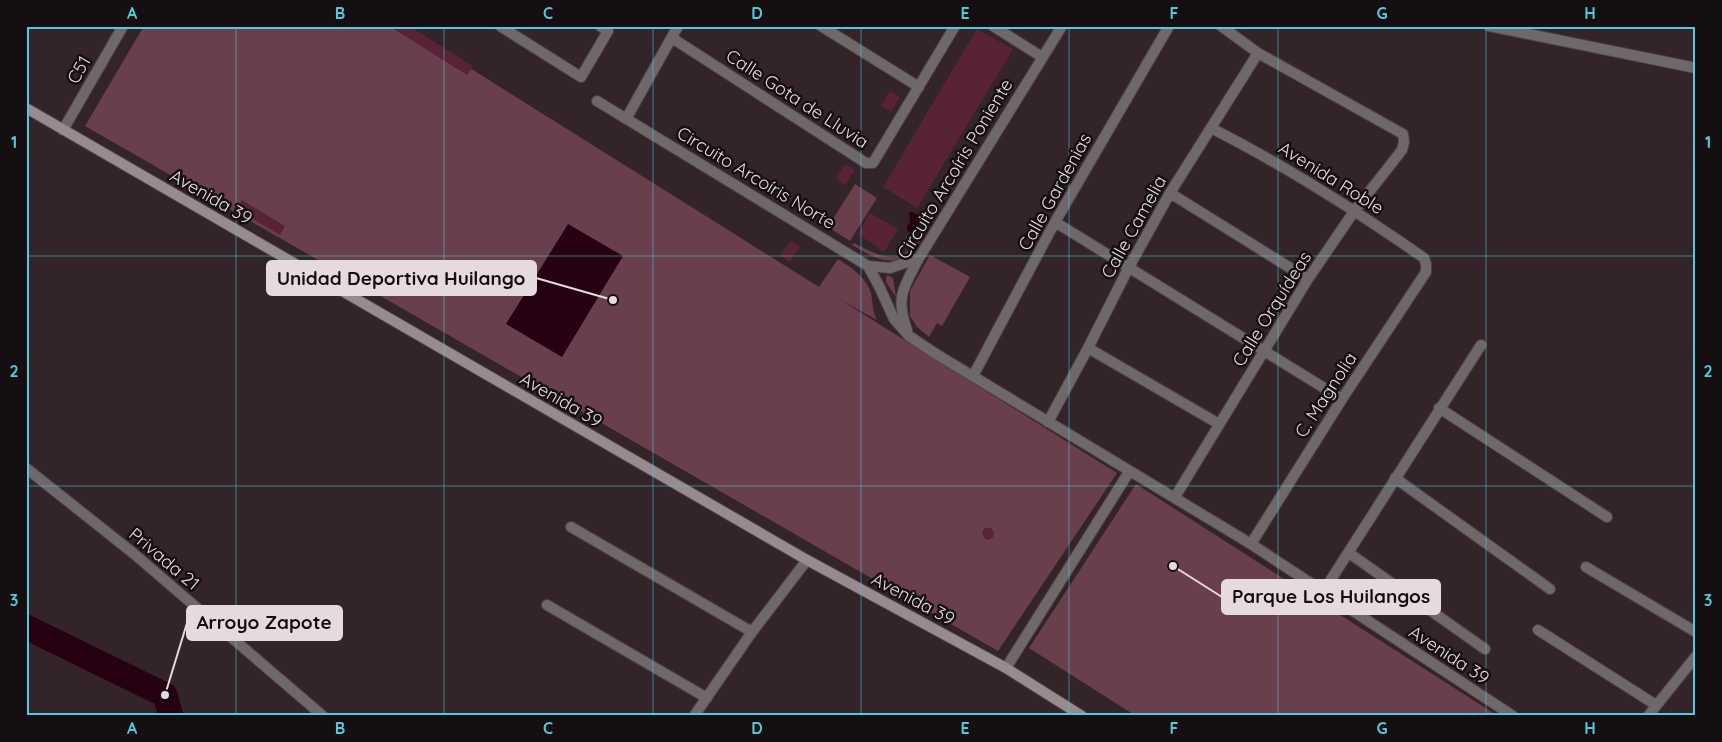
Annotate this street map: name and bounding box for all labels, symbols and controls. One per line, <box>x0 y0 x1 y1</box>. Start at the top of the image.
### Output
text: A <box>127 3 138 23</box>
text: B <box>335 3 345 23</box>
text: C <box>543 3 553 23</box>
text: D <box>751 3 763 23</box>
text: E <box>960 3 970 23</box>
text: F <box>1170 3 1179 23</box>
text: G <box>1376 3 1388 23</box>
text: H <box>1584 3 1596 23</box>
street label: Calle Gota de Lluvia <box>722 44 873 153</box>
street label: C51 <box>62 52 96 88</box>
street label: Circuito Arcoíris Poniente <box>892 74 1018 263</box>
street label: Circuito Arcoíris Norte <box>673 121 840 234</box>
street label: Calle Gardenias <box>1013 129 1096 255</box>
text: 1 <box>11 132 17 152</box>
text: 1 <box>1705 132 1711 152</box>
street label: Avenida Roble <box>1274 136 1388 219</box>
street label: Avenida 39 <box>166 164 256 229</box>
street label: Calle Camelia <box>1096 171 1171 282</box>
street label: Calle Orquídeas <box>1227 247 1316 371</box>
callout: Unidad Deportiva Huilango <box>267 261 536 295</box>
text: Unidad Deportiva Huilango <box>277 266 526 290</box>
street label: C. Magnolia <box>1289 348 1362 442</box>
text: 2 <box>9 361 19 381</box>
text: 2 <box>1703 361 1713 381</box>
street label: Avenida 39 <box>516 367 606 432</box>
street label: Privada 21 <box>124 522 204 595</box>
street label: Avenida 39 <box>868 567 959 630</box>
callout: Parque Los Huilangos <box>1222 580 1440 614</box>
text: Parque Los Huilangos <box>1232 584 1430 608</box>
text: 3 <box>10 590 18 610</box>
text: 3 <box>1704 590 1712 610</box>
callout: Arroyo Zapote <box>187 606 342 640</box>
text: Arroyo Zapote <box>196 610 332 634</box>
street label: Avenida 39 <box>1405 620 1494 689</box>
text: A <box>127 718 138 738</box>
text: B <box>335 718 345 738</box>
text: C <box>543 718 553 738</box>
text: D <box>751 718 763 738</box>
text: E <box>960 718 970 738</box>
text: F <box>1170 718 1179 738</box>
text: G <box>1376 718 1388 738</box>
text: H <box>1584 718 1596 738</box>

